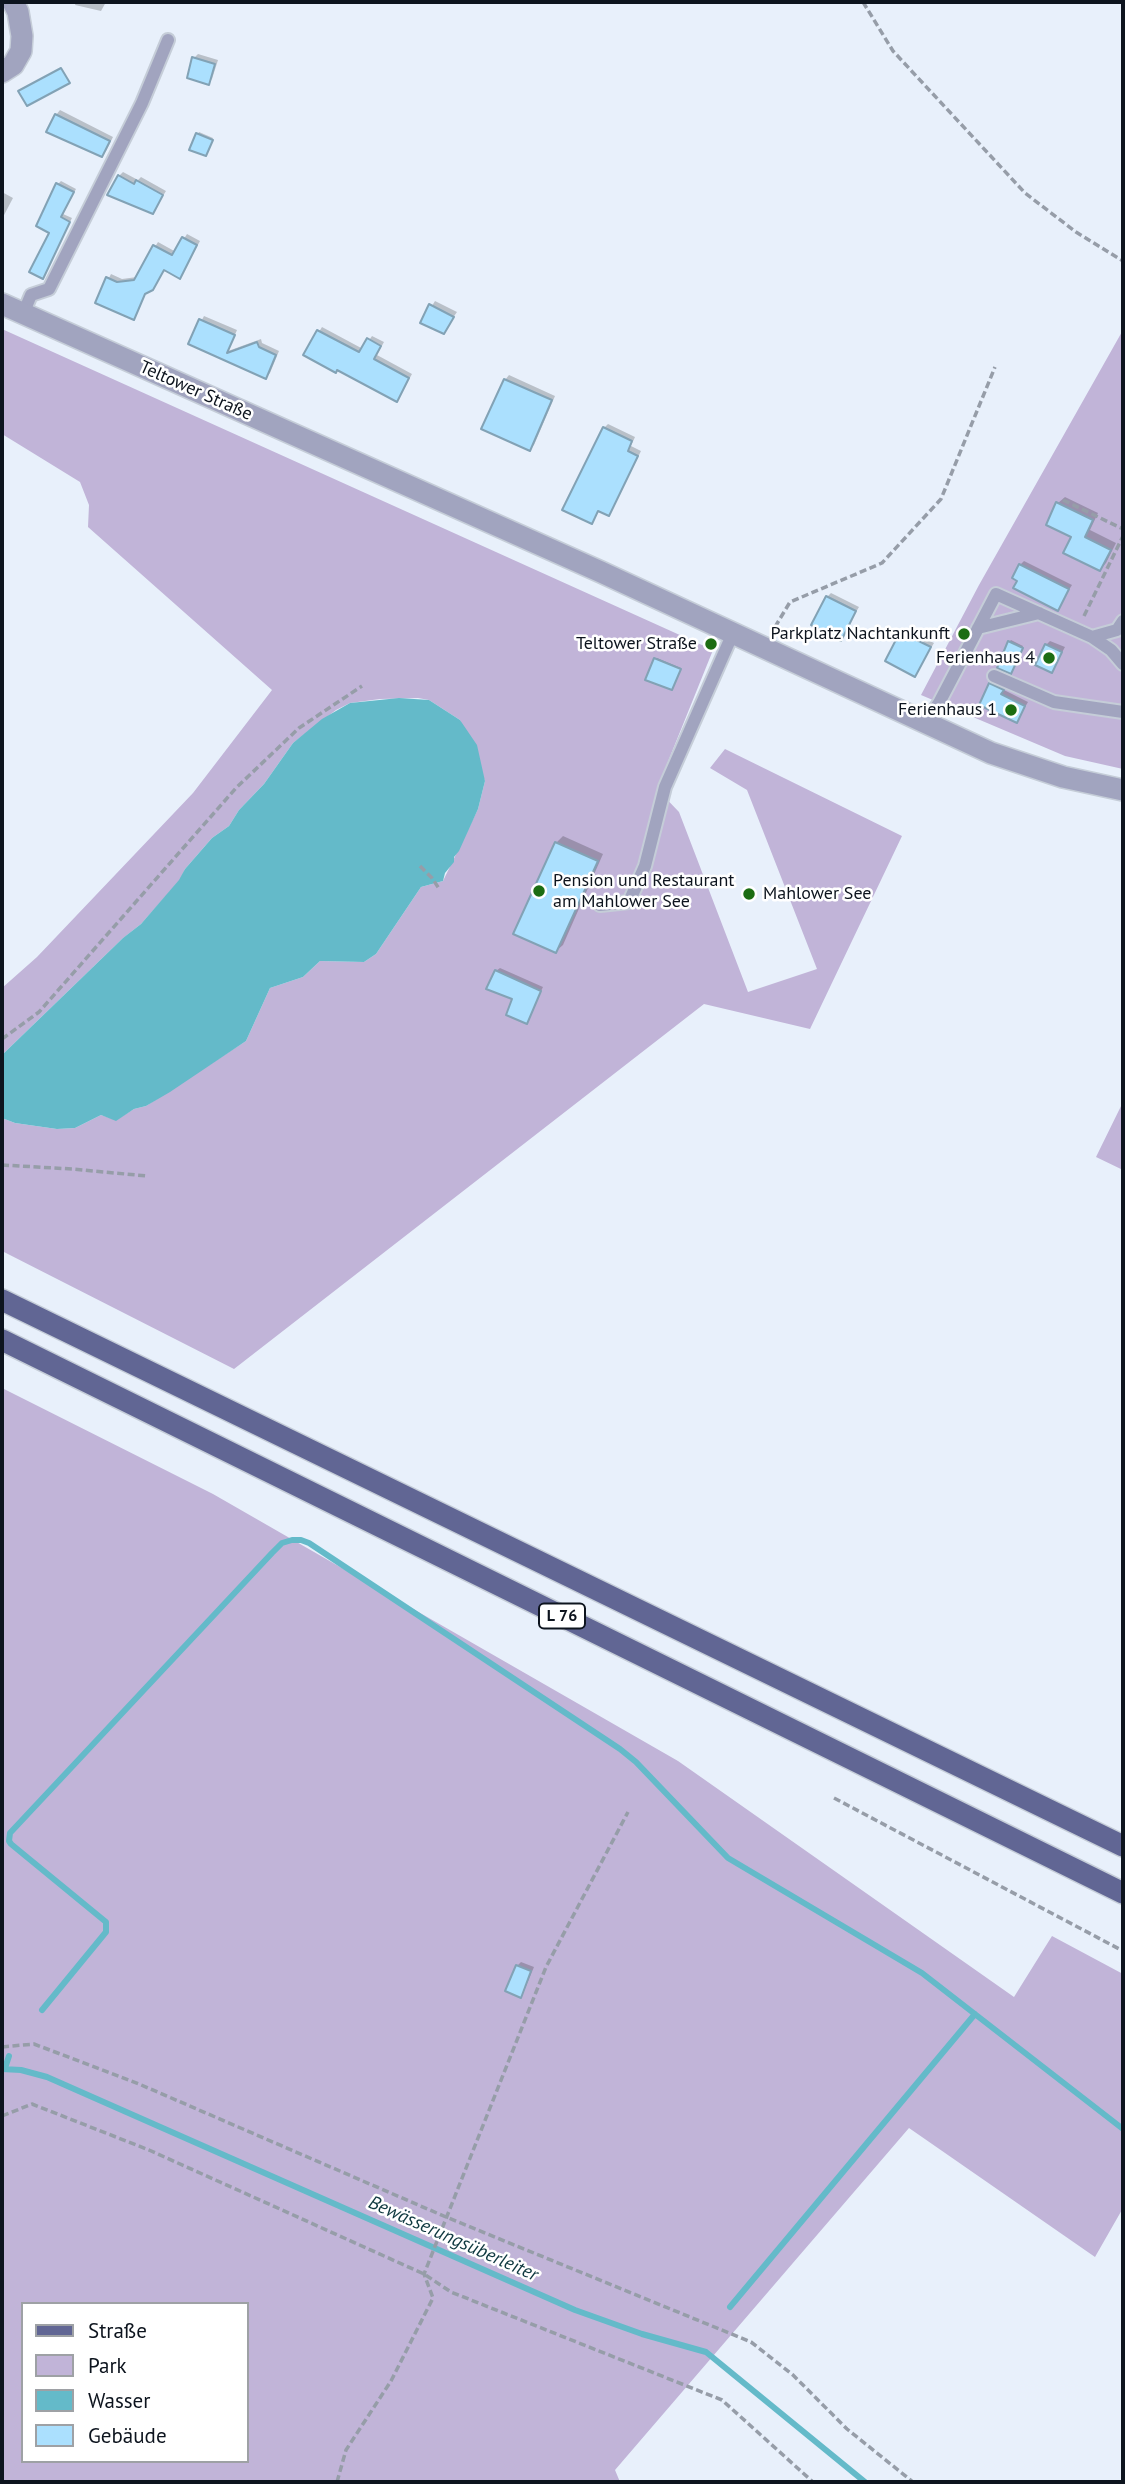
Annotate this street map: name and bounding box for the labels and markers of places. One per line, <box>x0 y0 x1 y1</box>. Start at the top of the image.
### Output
place label: Parkplatz Nachtankunft <box>770 623 950 645</box>
marker: Parkplatz Nachtankunft <box>956 626 972 642</box>
place label: Teltower Straße <box>576 633 697 655</box>
marker: Teltower Straße <box>703 636 719 652</box>
place label: Ferienhaus 4 <box>936 647 1035 669</box>
marker: Ferienhaus 4 <box>1041 650 1057 666</box>
place label: Ferienhaus 1 <box>898 699 997 721</box>
marker: Ferienhaus 1 <box>1003 702 1019 718</box>
place label: Pension und Restaurant am Mahlower See <box>553 870 734 912</box>
marker: Pension und Restaurant am Mahlower See <box>531 883 547 899</box>
place label: Mahlower See <box>763 883 871 905</box>
marker: Mahlower See <box>741 886 757 902</box>

